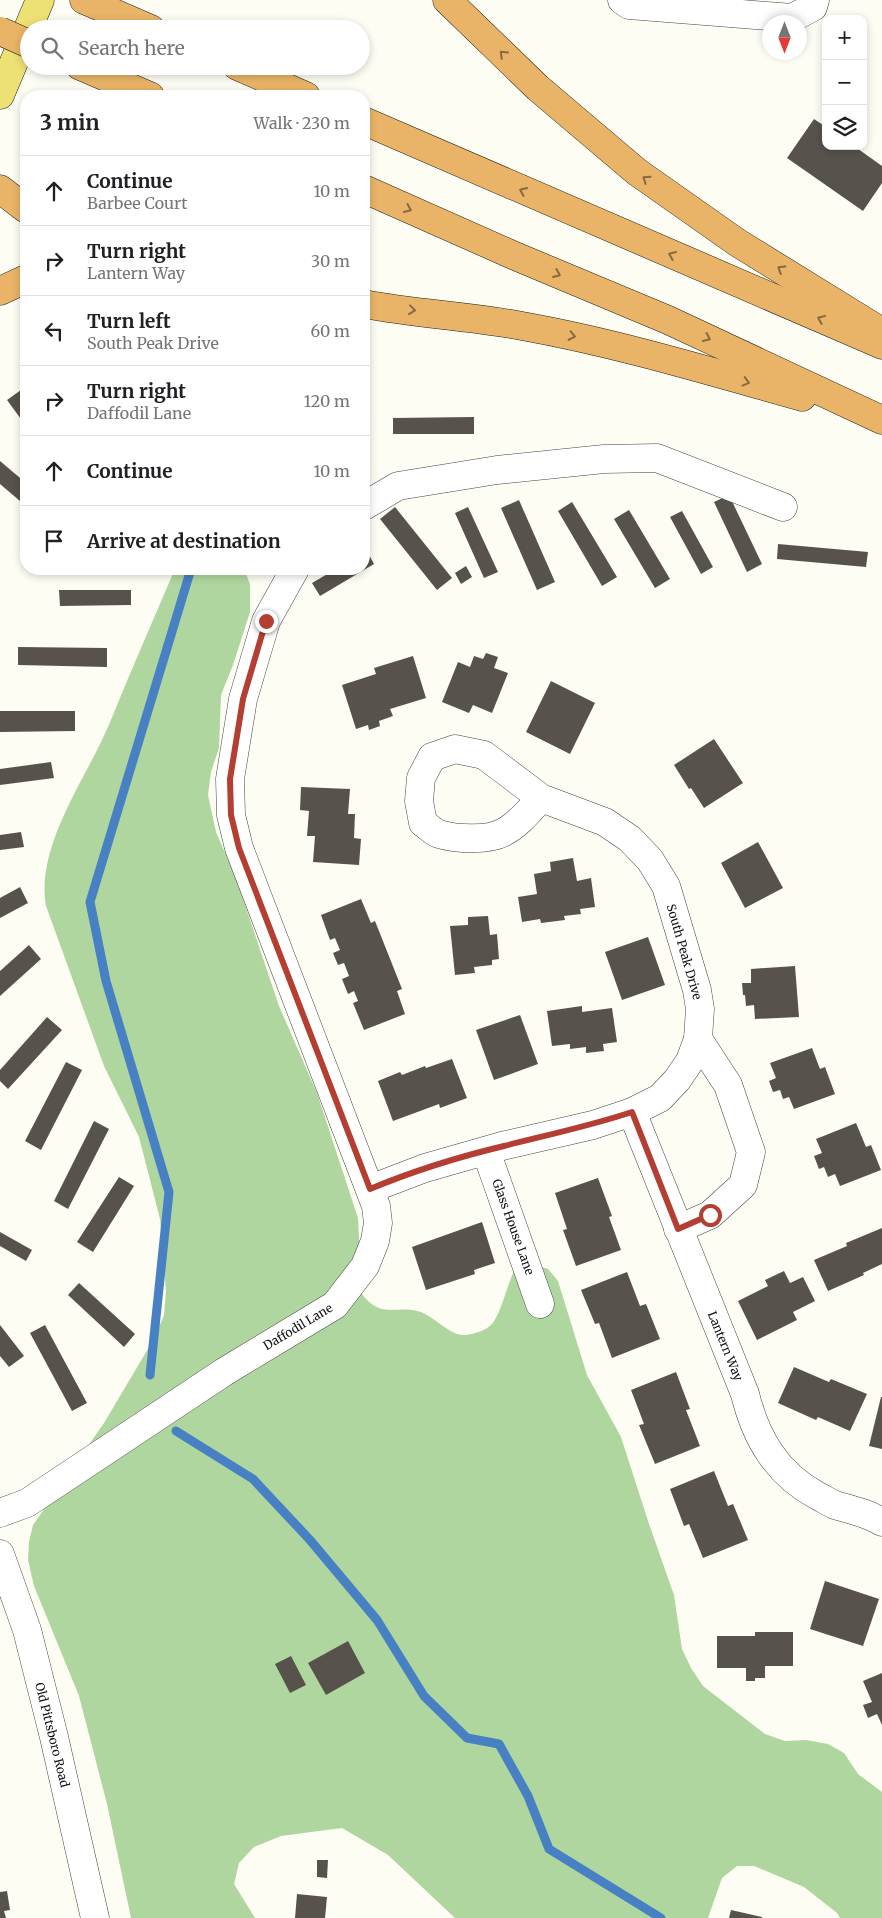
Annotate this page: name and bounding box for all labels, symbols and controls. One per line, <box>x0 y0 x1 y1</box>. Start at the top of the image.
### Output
north arrow <box>762 15 807 60</box>
map controls <box>822 15 867 150</box>
button: + <box>822 15 867 60</box>
search box <box>20 20 370 75</box>
icon: search <box>38 34 66 62</box>
text: Search here <box>78 36 185 60</box>
one-way arrow <box>500 51 509 60</box>
button: − <box>822 60 867 105</box>
button: layers <box>822 105 867 150</box>
text: 3 min <box>40 109 99 136</box>
text: Walk · 230 m <box>254 113 350 133</box>
text: Continue <box>87 169 173 193</box>
one-way arrow <box>642 176 652 185</box>
icon: ahead <box>40 177 68 205</box>
text: 10 m <box>313 181 350 201</box>
one-way arrow <box>519 186 528 197</box>
text: Barbee Court <box>87 193 187 213</box>
one-way arrow <box>403 202 412 213</box>
text: Turn right <box>87 239 186 263</box>
icon: right <box>40 247 68 275</box>
text: 30 m <box>311 251 350 271</box>
one-way arrow <box>668 251 677 262</box>
text: Lantern Way <box>87 263 185 283</box>
one-way arrow <box>777 266 786 276</box>
one-way arrow <box>552 267 561 278</box>
one-way arrow <box>408 304 416 315</box>
text: Turn left <box>87 309 171 333</box>
one-way arrow <box>817 315 826 325</box>
icon: left <box>40 317 68 345</box>
text: 60 m <box>310 321 350 341</box>
one-way arrow <box>568 330 577 341</box>
one-way arrow <box>701 332 710 342</box>
text: South Peak Drive <box>87 333 219 353</box>
one-way arrow <box>742 376 750 386</box>
text: Turn right <box>87 379 186 403</box>
icon: right <box>40 387 68 415</box>
text: 120 m <box>304 391 350 411</box>
text: Daffodil Lane <box>87 403 191 423</box>
icon: ahead <box>40 457 68 485</box>
text: Continue <box>87 459 173 483</box>
text: 10 m <box>313 461 350 481</box>
icon: arrive <box>40 527 68 555</box>
text: Arrive at destination <box>87 529 281 553</box>
route end <box>255 610 278 633</box>
street label: South Peak Drive <box>664 902 705 1001</box>
street label: Glass House Lane <box>489 1177 538 1277</box>
route start <box>699 1204 722 1227</box>
street label: Daffodil Lane <box>260 1300 335 1353</box>
street label: Lantern Way <box>705 1309 746 1383</box>
street label: Old Pittsboro Road <box>32 1681 73 1789</box>

